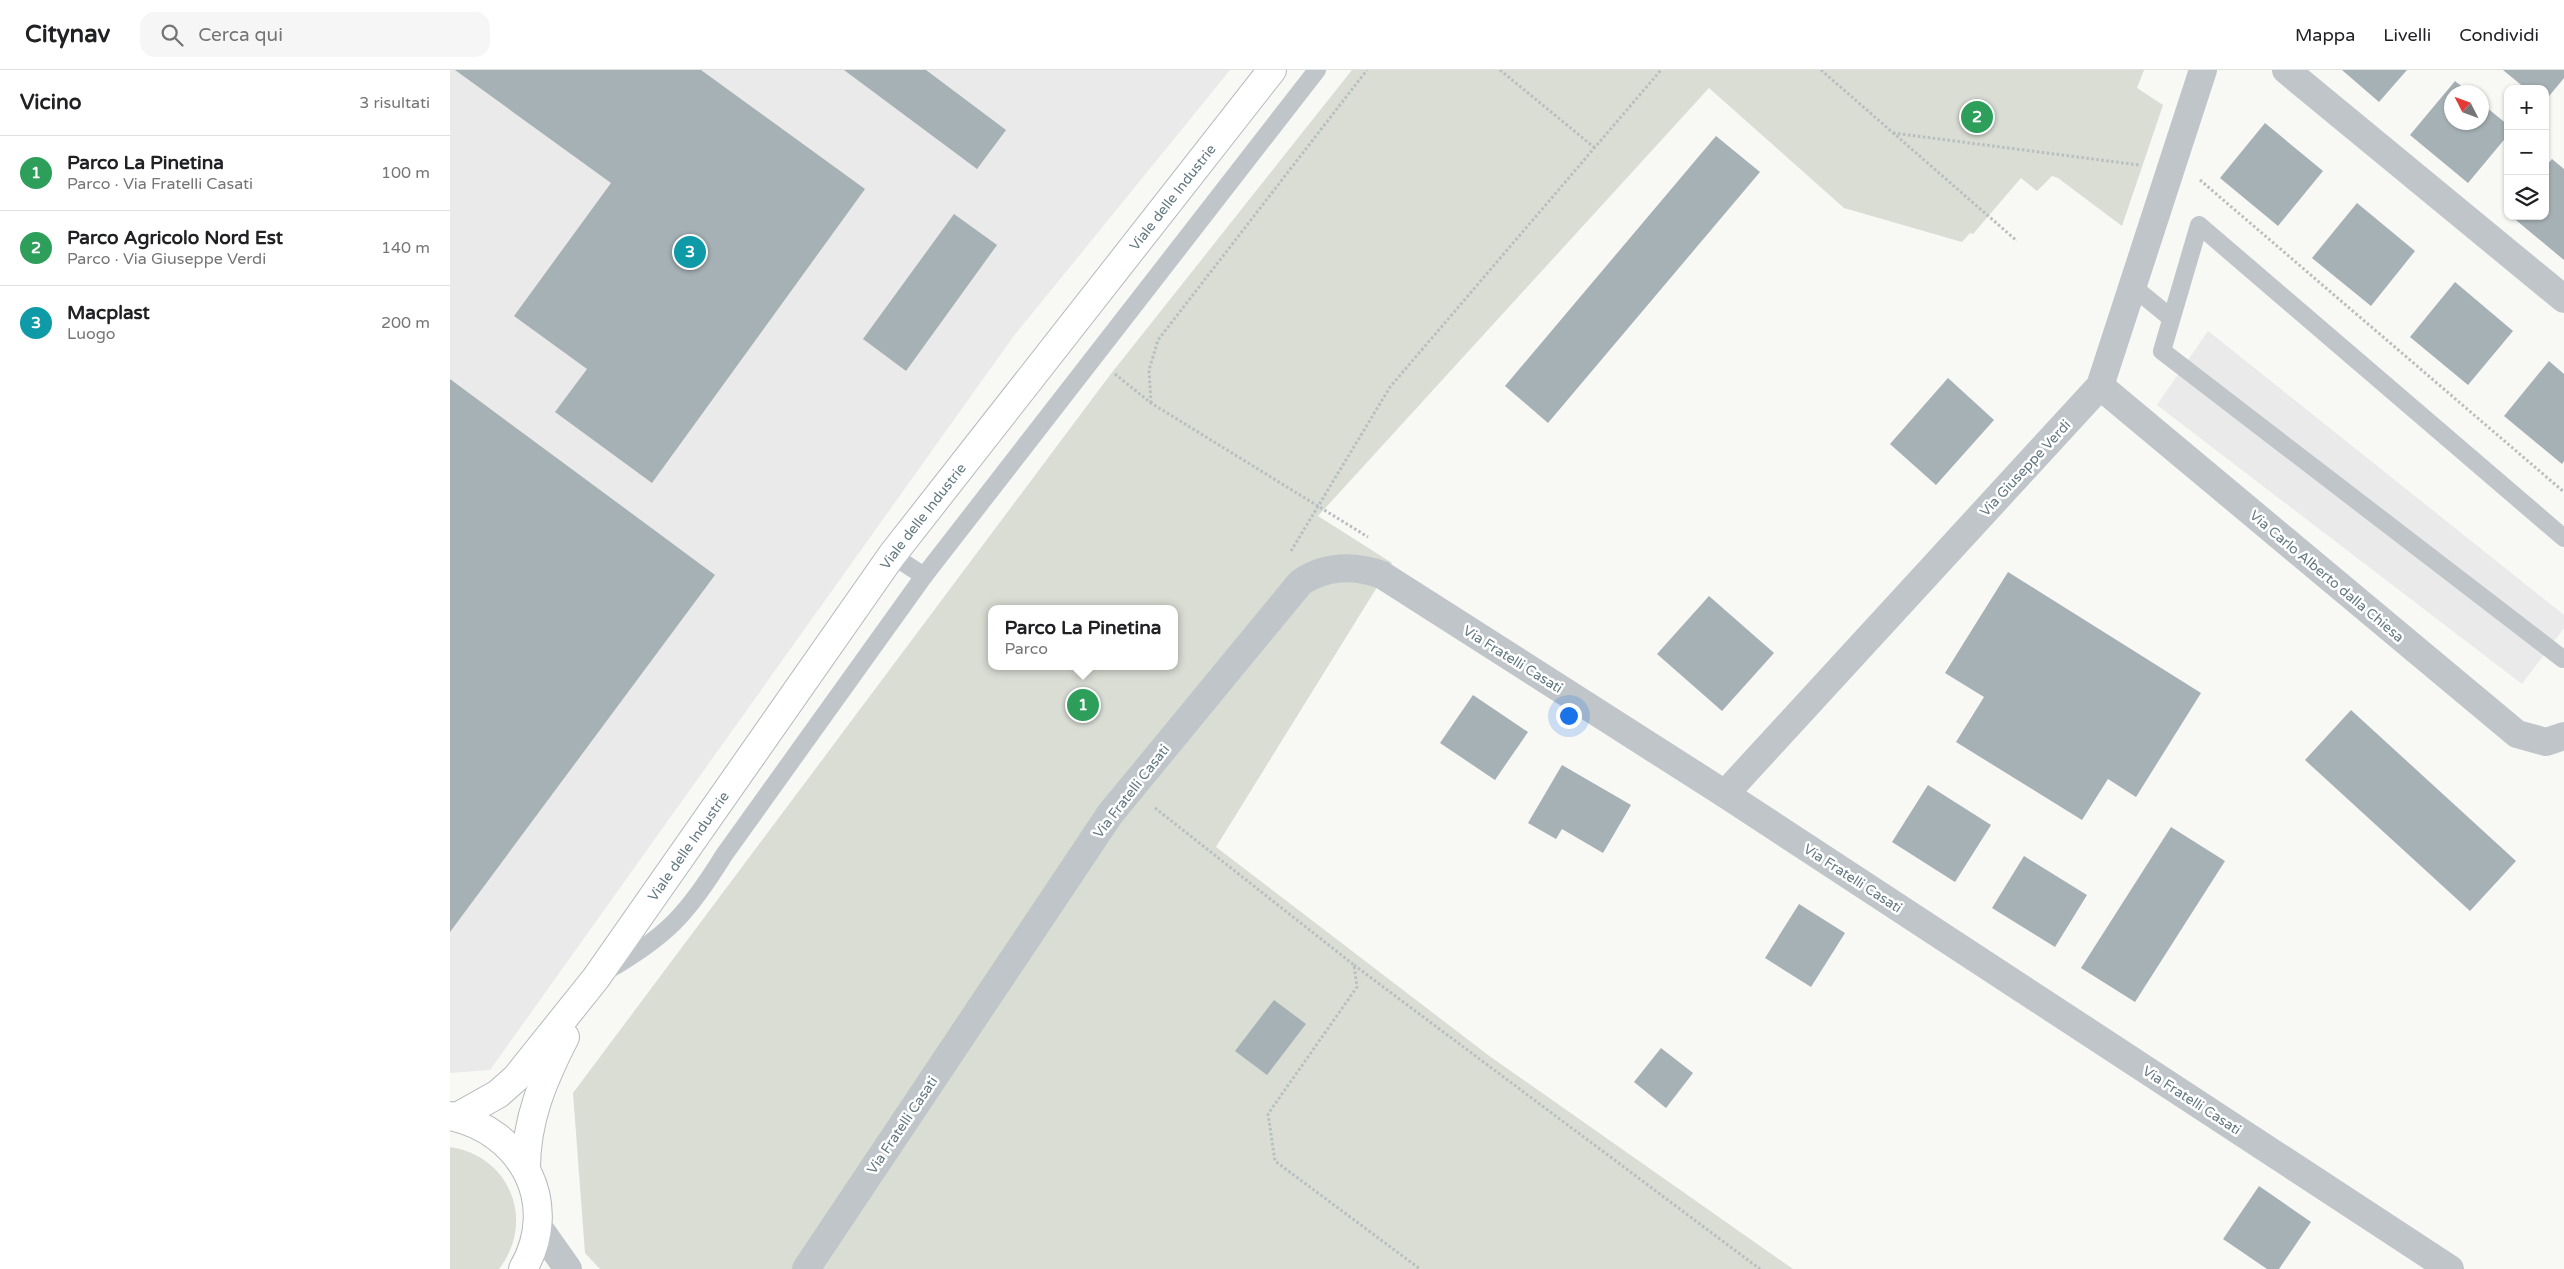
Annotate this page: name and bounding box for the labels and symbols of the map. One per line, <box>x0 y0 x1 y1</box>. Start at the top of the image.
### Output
north arrow <box>2444 85 2489 130</box>
pin: 2 <box>1961 98 1993 136</box>
street label: Viale delle Industrie <box>1126 141 1220 254</box>
pin: 3 <box>674 233 706 271</box>
street label: Via Giuseppe Verdi <box>1976 417 2074 520</box>
street label: Viale delle Industrie <box>877 460 970 573</box>
street label: Via Carlo Alberto dalla Chiesa <box>2246 507 2407 646</box>
street label: Via Fratelli Casati <box>1460 622 1566 697</box>
pin: 1 <box>1067 686 1099 724</box>
your location <box>1556 703 1582 729</box>
street label: Via Fratelli Casati <box>1090 741 1173 841</box>
street label: Viale delle Industrie <box>644 788 733 905</box>
street label: Via Fratelli Casati <box>1800 840 1905 917</box>
street label: Via Fratelli Casati <box>2139 1062 2244 1139</box>
street label: Via Fratelli Casati <box>864 1073 941 1177</box>

